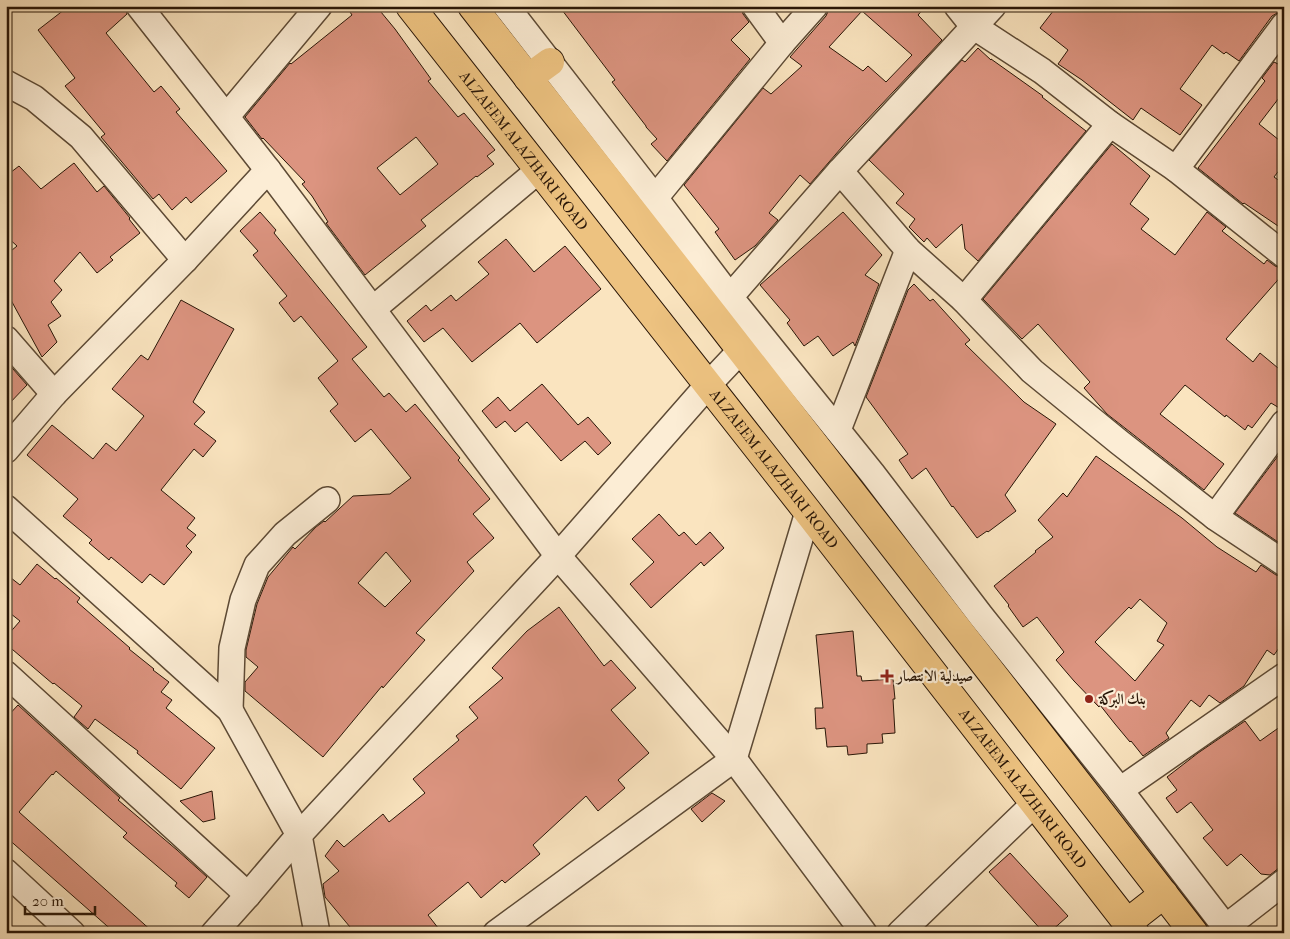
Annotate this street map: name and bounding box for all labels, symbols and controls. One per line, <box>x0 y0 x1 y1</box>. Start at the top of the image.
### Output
street label: ALZAEEM ALAZHARI ROAD <box>455 67 592 234</box>
street label: ALZAEEM ALAZHARI ROAD <box>705 385 842 552</box>
place label: صيدلية الانتصار <box>895 667 973 685</box>
marker: صيدلية الانتصار <box>881 670 893 682</box>
place label: بنك البركة <box>1098 690 1146 708</box>
marker: بنك البركة <box>1083 693 1095 705</box>
street label: ALZAEEM ALAZHARI ROAD <box>954 704 1091 872</box>
scale bar <box>25 884 95 916</box>
text: 20 m <box>32 892 64 910</box>

